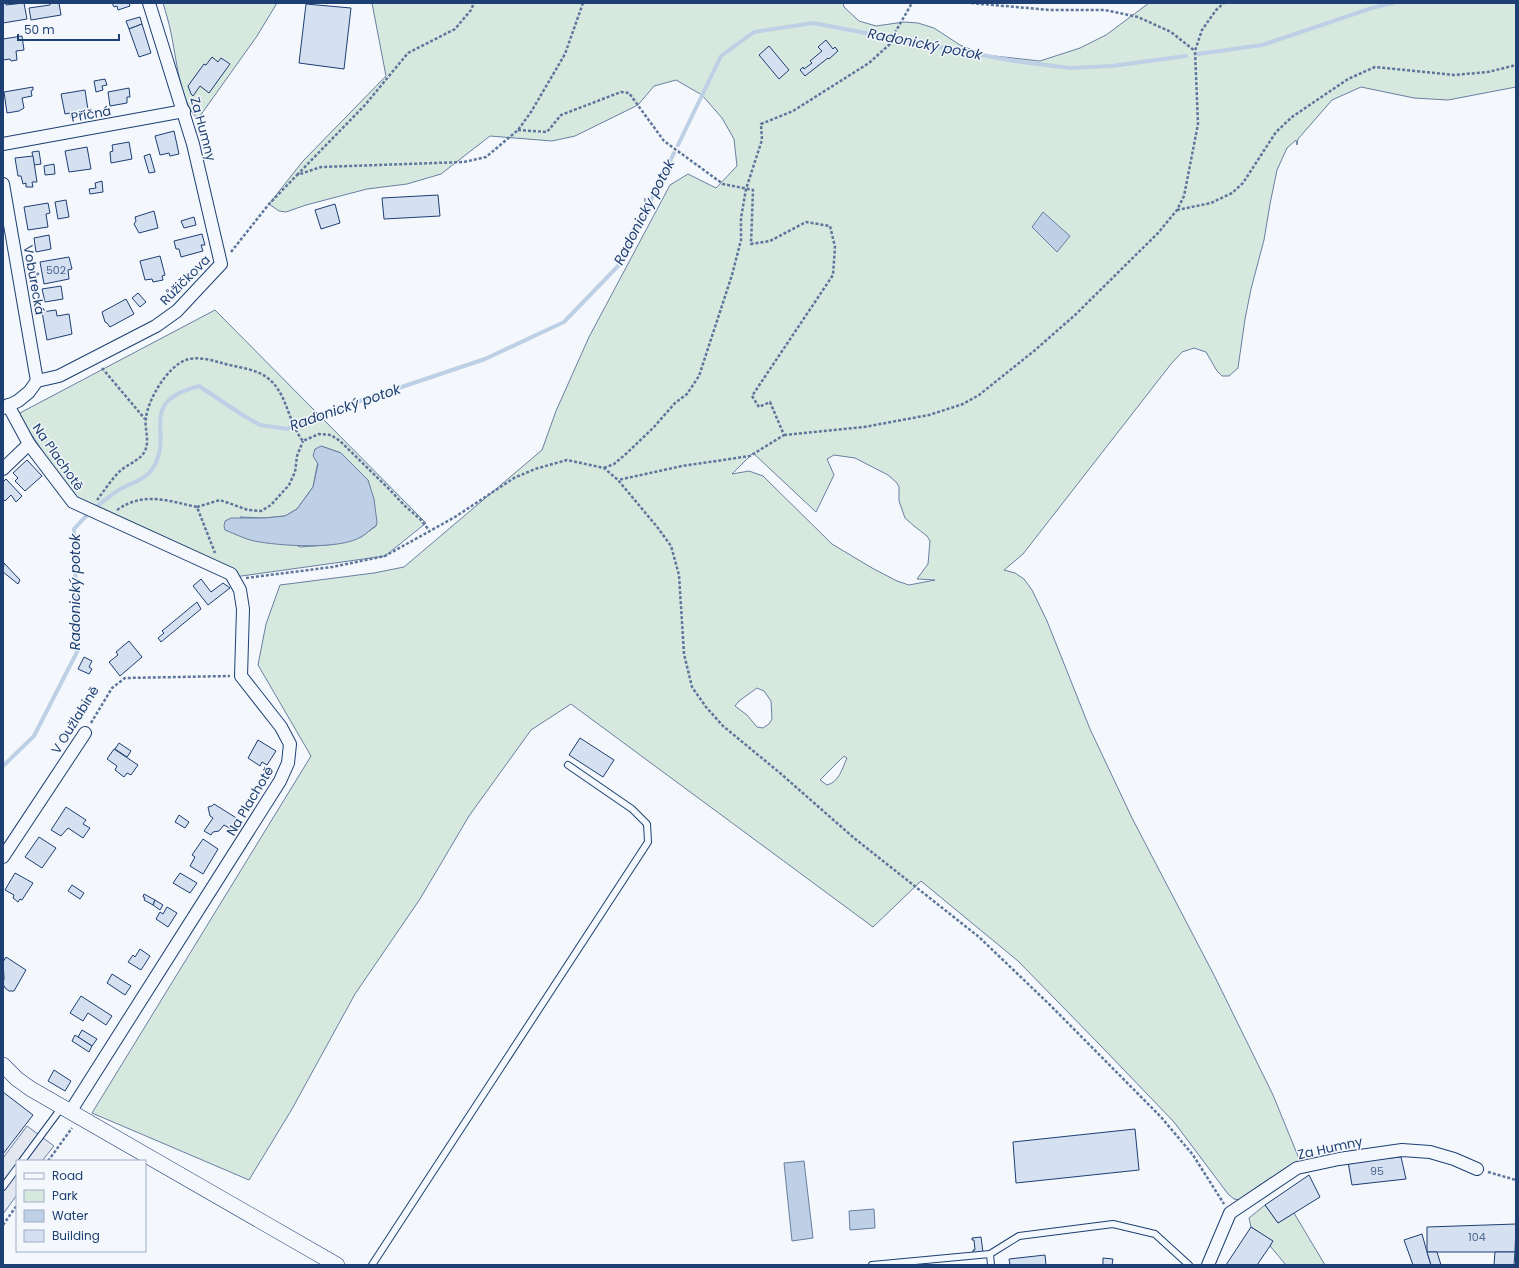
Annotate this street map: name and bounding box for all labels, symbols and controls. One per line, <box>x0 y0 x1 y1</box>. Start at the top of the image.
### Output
scale bar <box>18 16 119 42</box>
text: 50 m <box>24 21 55 38</box>
water label: Radonický potok <box>866 23 985 65</box>
street label: Za Humny <box>185 95 221 164</box>
street label: Příčná <box>69 101 113 127</box>
water label: Radonický potok <box>609 155 680 268</box>
street label: Vobůrecká <box>19 244 49 316</box>
street label: Růžičkova <box>156 251 214 309</box>
house number: 502 <box>46 262 66 278</box>
water label: Radonický potok <box>287 378 404 435</box>
street label: Na Plachotě <box>28 420 88 494</box>
water label: Radonický potok <box>65 533 85 650</box>
street label: V Oužlabině <box>47 682 103 758</box>
street label: Na Plachotě <box>222 763 278 839</box>
street label: Za Humny <box>1296 1132 1365 1164</box>
legend <box>16 1160 146 1252</box>
house number: 95 <box>1370 1163 1384 1179</box>
text: Road <box>52 1167 83 1184</box>
text: Park <box>52 1187 79 1204</box>
text: Water <box>52 1207 89 1224</box>
text: Building <box>52 1227 100 1244</box>
house number: 104 <box>1468 1229 1486 1245</box>

